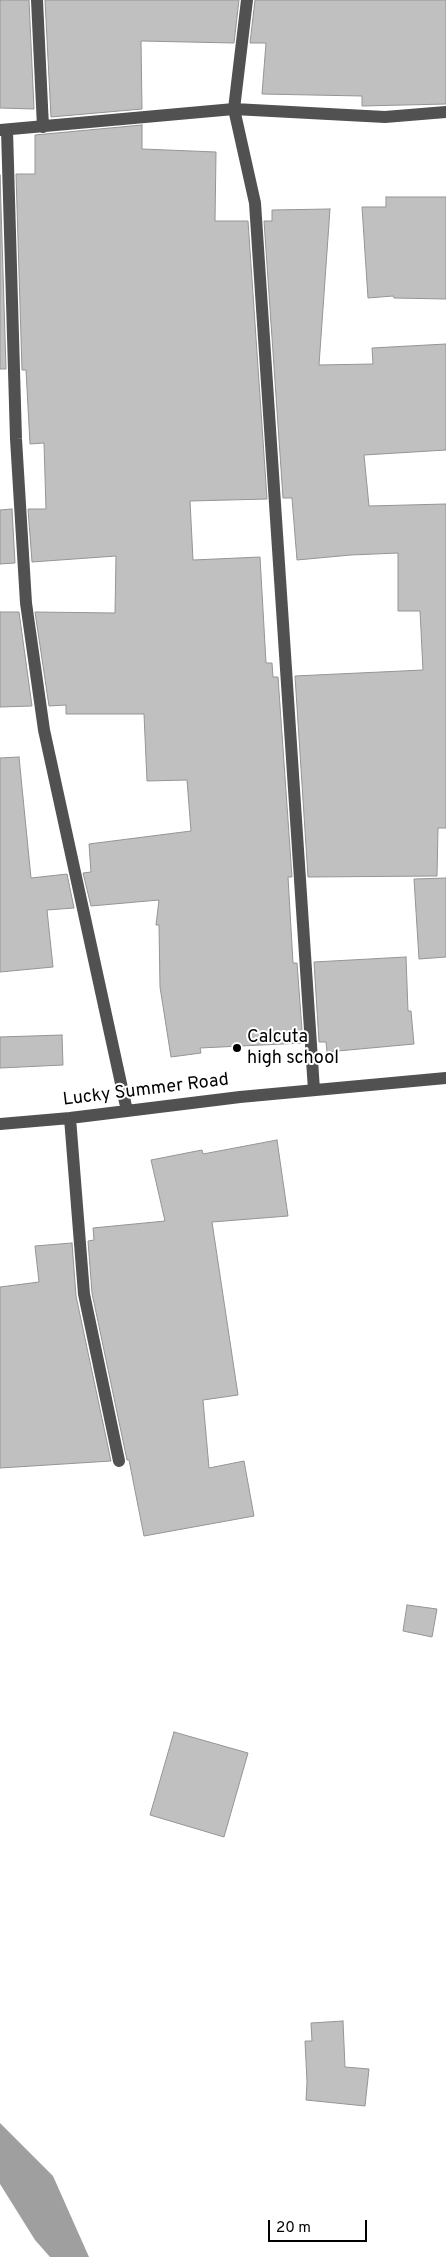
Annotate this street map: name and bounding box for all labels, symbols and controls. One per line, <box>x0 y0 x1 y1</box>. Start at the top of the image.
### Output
place label: Calcuta high school <box>247 1027 339 1070</box>
marker: Calcuta high school <box>231 1042 243 1054</box>
street label: Lucky Summer Road <box>62 1070 230 1112</box>
scale bar <box>271 2210 370 2242</box>
text: 20 m <box>276 2219 311 2238</box>

